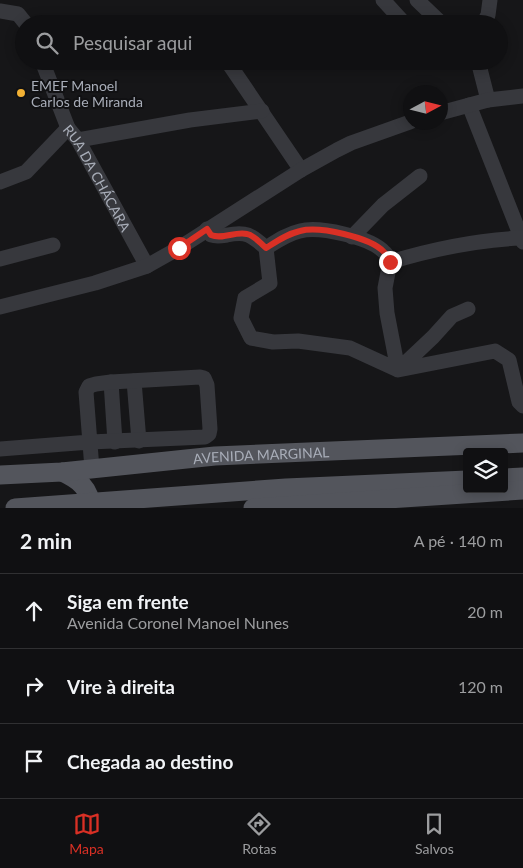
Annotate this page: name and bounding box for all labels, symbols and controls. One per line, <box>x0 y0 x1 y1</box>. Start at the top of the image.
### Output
search box <box>15 15 508 70</box>
icon: search <box>33 29 61 57</box>
text: Pesquisar aqui <box>73 31 192 54</box>
place label: EMEF Manoel Carlos de Miranda <box>31 77 143 110</box>
north arrow <box>403 85 448 130</box>
marker: EMEF Manoel Carlos de Miranda <box>15 87 27 99</box>
street label: RUA DA CHÁCARA <box>60 121 135 235</box>
route start <box>168 237 191 260</box>
route end <box>379 251 402 274</box>
street label: AVENIDA MARGINAL <box>192 443 330 467</box>
map controls <box>463 448 508 493</box>
button: layers <box>463 448 508 493</box>
text: 2 min <box>20 528 72 553</box>
text: A pé · 140 m <box>414 531 503 550</box>
text: Siga em frente <box>67 590 189 613</box>
icon: ahead <box>20 597 48 625</box>
text: 20 m <box>467 602 503 621</box>
text: Avenida Coronel Manoel Nunes <box>67 613 289 632</box>
icon: right <box>20 672 48 700</box>
text: Vire à direita <box>67 675 175 698</box>
text: 120 m <box>458 677 503 696</box>
icon: arrive <box>20 747 48 775</box>
text: Chegada ao destino <box>67 750 233 773</box>
tab: Mapa <box>69 810 104 857</box>
tab: Rotas <box>242 810 276 857</box>
tab: Salvos <box>415 810 454 857</box>

